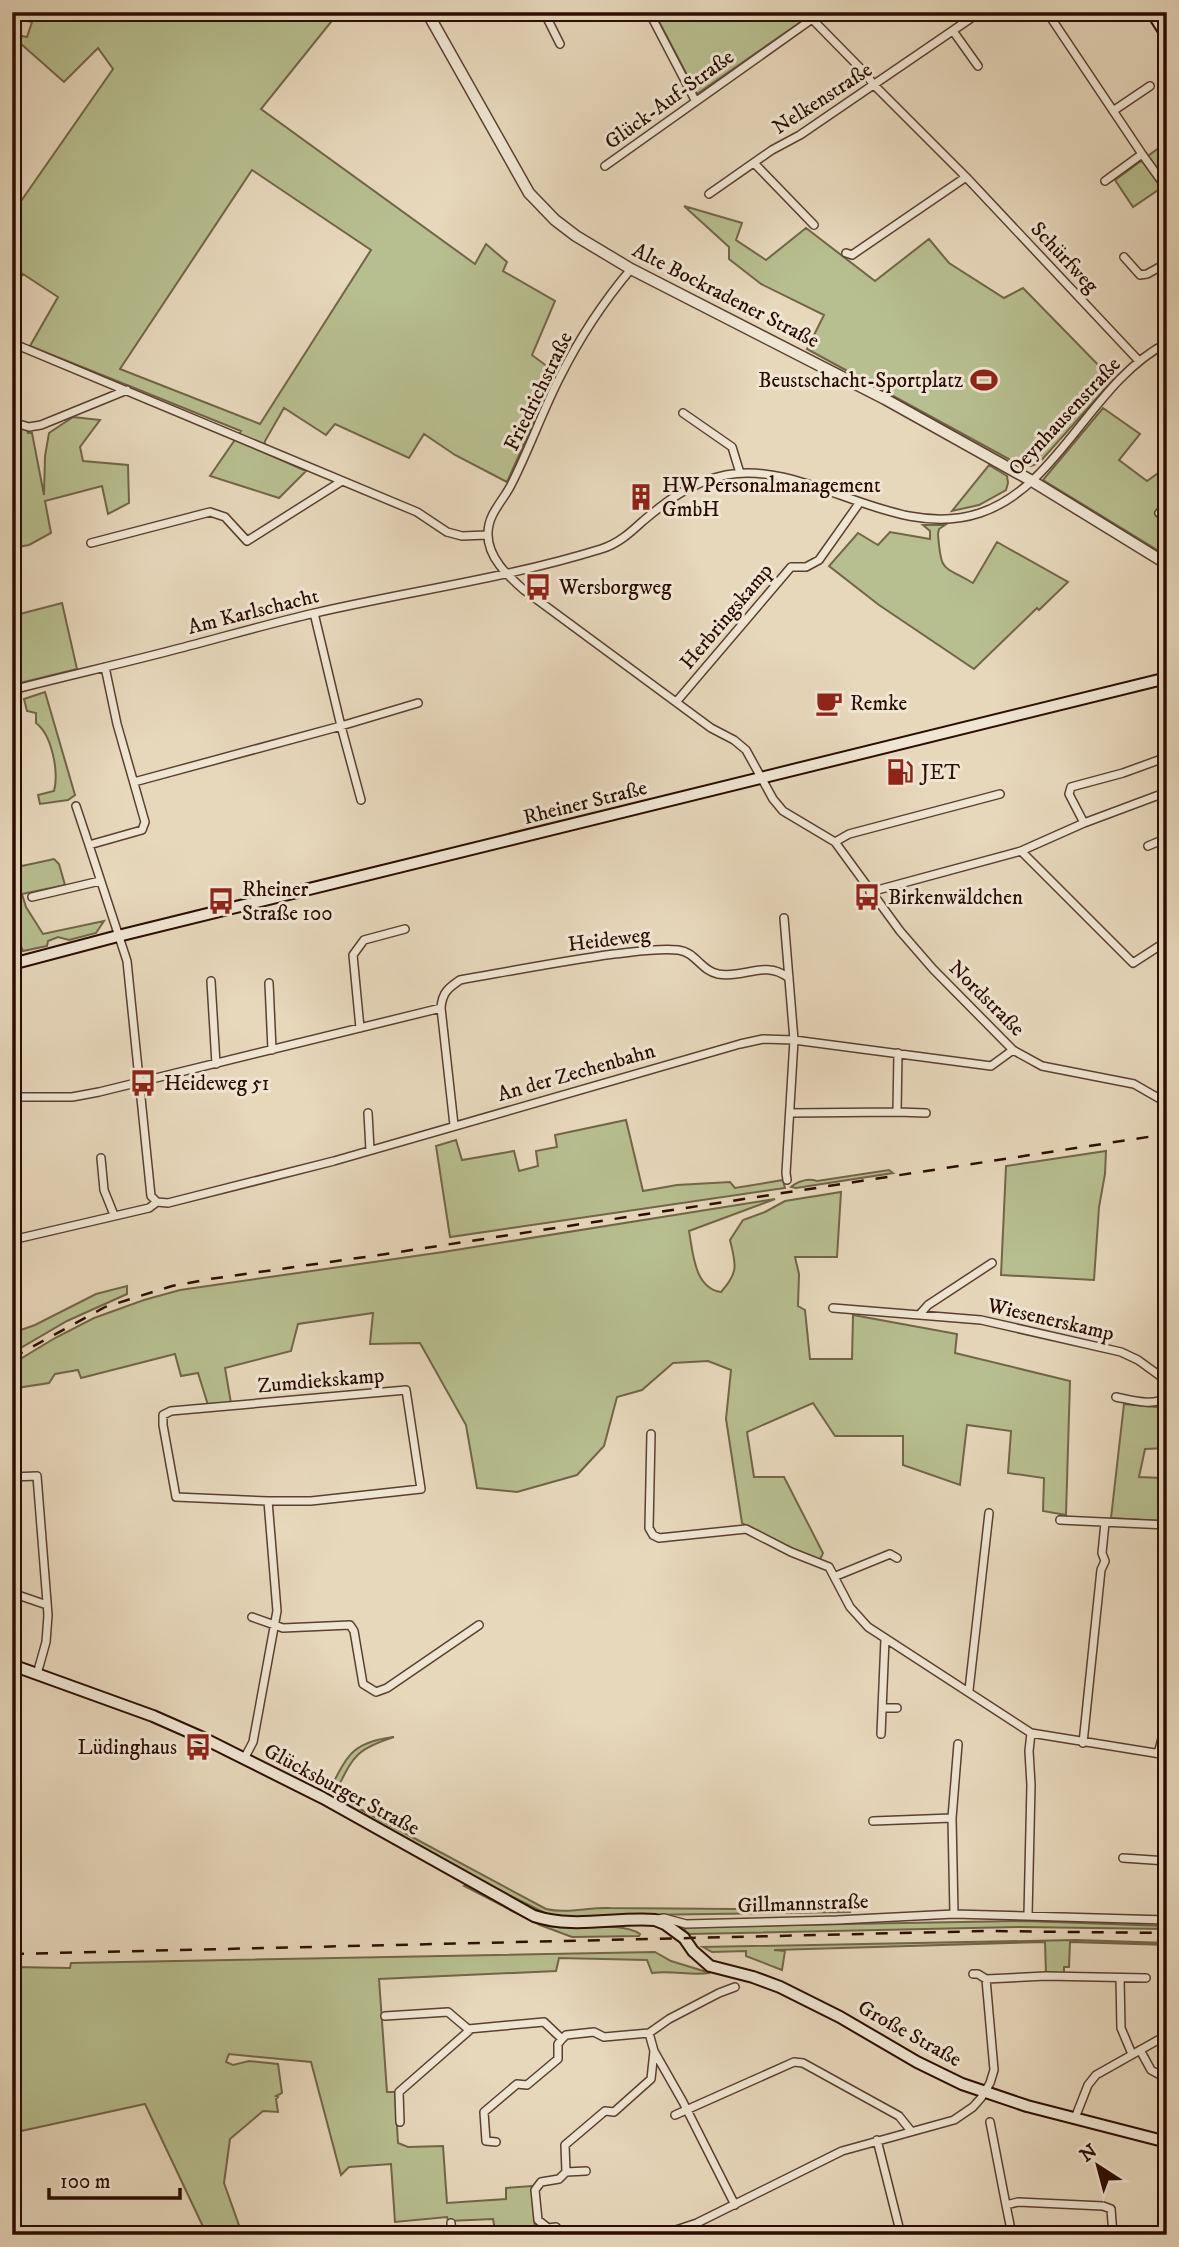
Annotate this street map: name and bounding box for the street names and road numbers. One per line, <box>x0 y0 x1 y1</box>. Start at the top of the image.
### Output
street label: Glück-Auf-Straße <box>600 44 740 155</box>
street label: Nelkenstraße <box>768 57 878 141</box>
street label: Schürfweg <box>1025 217 1104 299</box>
street label: Alte Bockradener Straße <box>628 238 824 354</box>
street label: Friedrichstraße <box>499 327 579 455</box>
street label: Oeynhausenstraße <box>1003 352 1127 482</box>
street label: Herbringskamp <box>675 558 779 675</box>
street label: Am Karlschacht <box>185 583 322 641</box>
street label: Rheiner Straße <box>521 775 650 831</box>
street label: Heideweg <box>566 922 653 958</box>
street label: Nordstraße <box>943 955 1030 1042</box>
street label: An der Zechenbahn <box>494 1038 658 1108</box>
street label: Wiesenerskamp <box>984 1293 1117 1347</box>
street label: Zumdiekskamp <box>257 1363 385 1399</box>
street label: Glücksburger Straße <box>259 1738 424 1842</box>
street label: Gillmannstraße <box>737 1889 869 1919</box>
street label: Große Straße <box>853 1995 966 2073</box>

